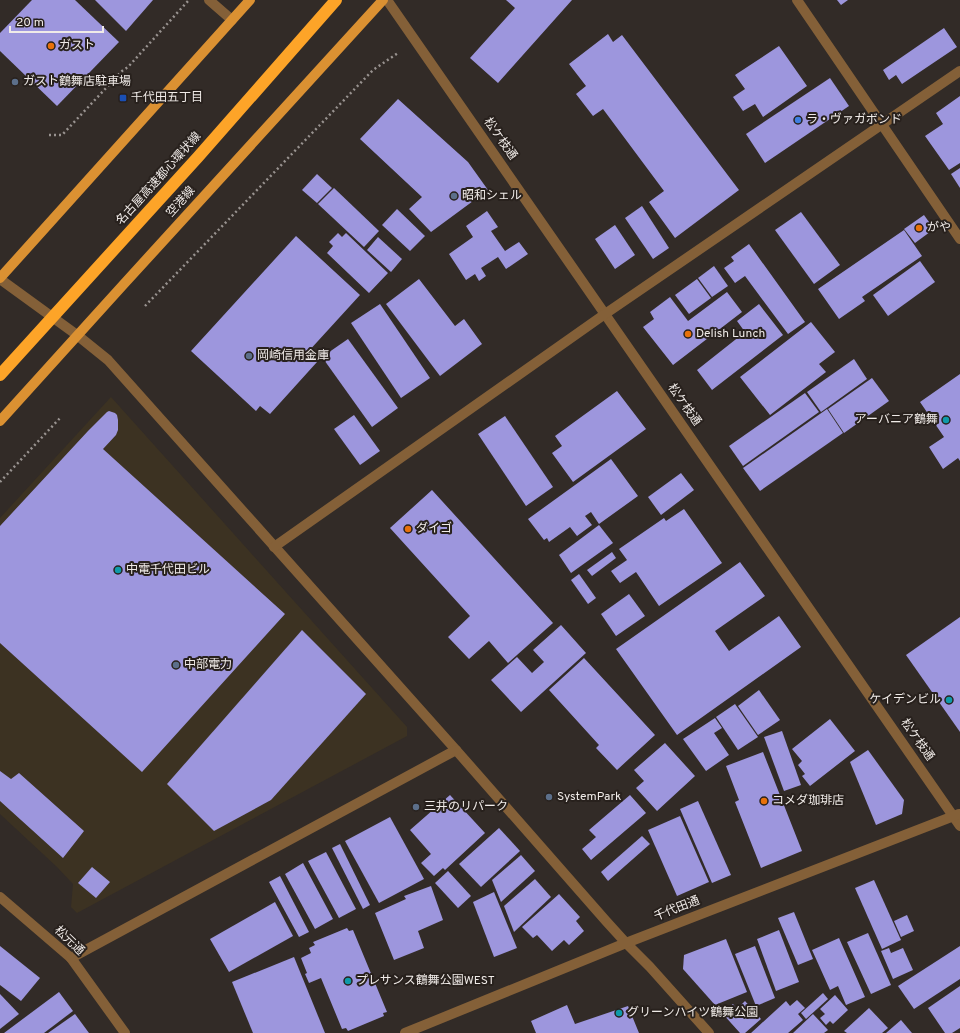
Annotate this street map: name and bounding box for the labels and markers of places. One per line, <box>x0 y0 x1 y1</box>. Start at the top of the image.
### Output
place label: ガスト <box>59 38 95 54</box>
marker: ガスト <box>46 41 56 51</box>
place label: ガスト鶴舞店駐車場 <box>23 74 131 90</box>
marker: ガスト鶴舞店駐車場 <box>10 77 20 87</box>
place label: 千代田五丁目 <box>131 90 203 106</box>
marker: 千代田五丁目 <box>118 93 128 103</box>
place label: ラ・ヴァガボンド <box>806 112 902 128</box>
marker: ラ・ヴァガボンド <box>793 115 803 125</box>
place label: 昭和シェル <box>462 188 522 204</box>
marker: 昭和シェル <box>449 191 459 201</box>
place label: がや <box>927 220 951 236</box>
marker: がや <box>914 223 924 233</box>
place label: Delish Lunch <box>696 326 765 342</box>
marker: Delish Lunch <box>683 329 693 339</box>
place label: 岡崎信用金庫 <box>257 348 329 364</box>
marker: 岡崎信用金庫 <box>244 351 254 361</box>
place label: アーバニア鶴舞 <box>855 412 938 428</box>
marker: アーバニア鶴舞 <box>941 415 951 425</box>
place label: ダイゴ <box>416 521 452 537</box>
marker: ダイゴ <box>403 524 413 534</box>
place label: 中電千代田ビル <box>126 562 210 578</box>
marker: 中電千代田ビル <box>113 565 123 575</box>
place label: 中部電力 <box>184 657 232 673</box>
marker: 中部電力 <box>171 660 181 670</box>
place label: ケイデンビル <box>869 692 941 708</box>
marker: ケイデンビル <box>944 695 954 705</box>
place label: SystemPark <box>557 789 622 805</box>
marker: SystemPark <box>544 792 554 802</box>
place label: コメダ珈琲店 <box>772 793 844 809</box>
marker: コメダ珈琲店 <box>759 796 769 806</box>
place label: 三井のリパーク <box>424 799 508 815</box>
marker: 三井のリパーク <box>411 802 421 812</box>
place label: プレサンス鶴舞公園WEST <box>356 973 495 989</box>
marker: プレサンス鶴舞公園WEST <box>343 976 353 986</box>
place label: グリーンハイツ鶴舞公園 <box>627 1005 758 1021</box>
marker: グリーンハイツ鶴舞公園 <box>614 1008 624 1018</box>

